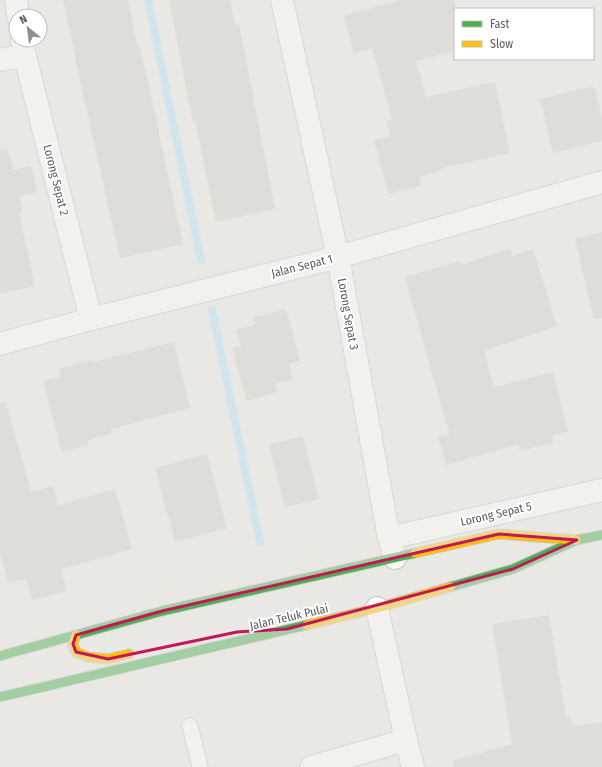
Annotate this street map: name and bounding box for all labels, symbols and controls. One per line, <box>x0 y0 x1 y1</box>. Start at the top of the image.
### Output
north arrow <box>8 8 48 48</box>
legend <box>454 8 594 60</box>
text: N <box>17 12 29 27</box>
text: Fast <box>490 17 509 31</box>
text: Slow <box>490 37 513 51</box>
street label: Lorong Sepat 2 <box>40 143 72 217</box>
street label: Jalan Sepat 1 <box>270 252 334 280</box>
street label: Lorong Sepat 3 <box>335 277 361 351</box>
street label: Lorong Sepat 5 <box>459 499 533 529</box>
street label: Jalan Teluk Pulai <box>248 601 330 633</box>

